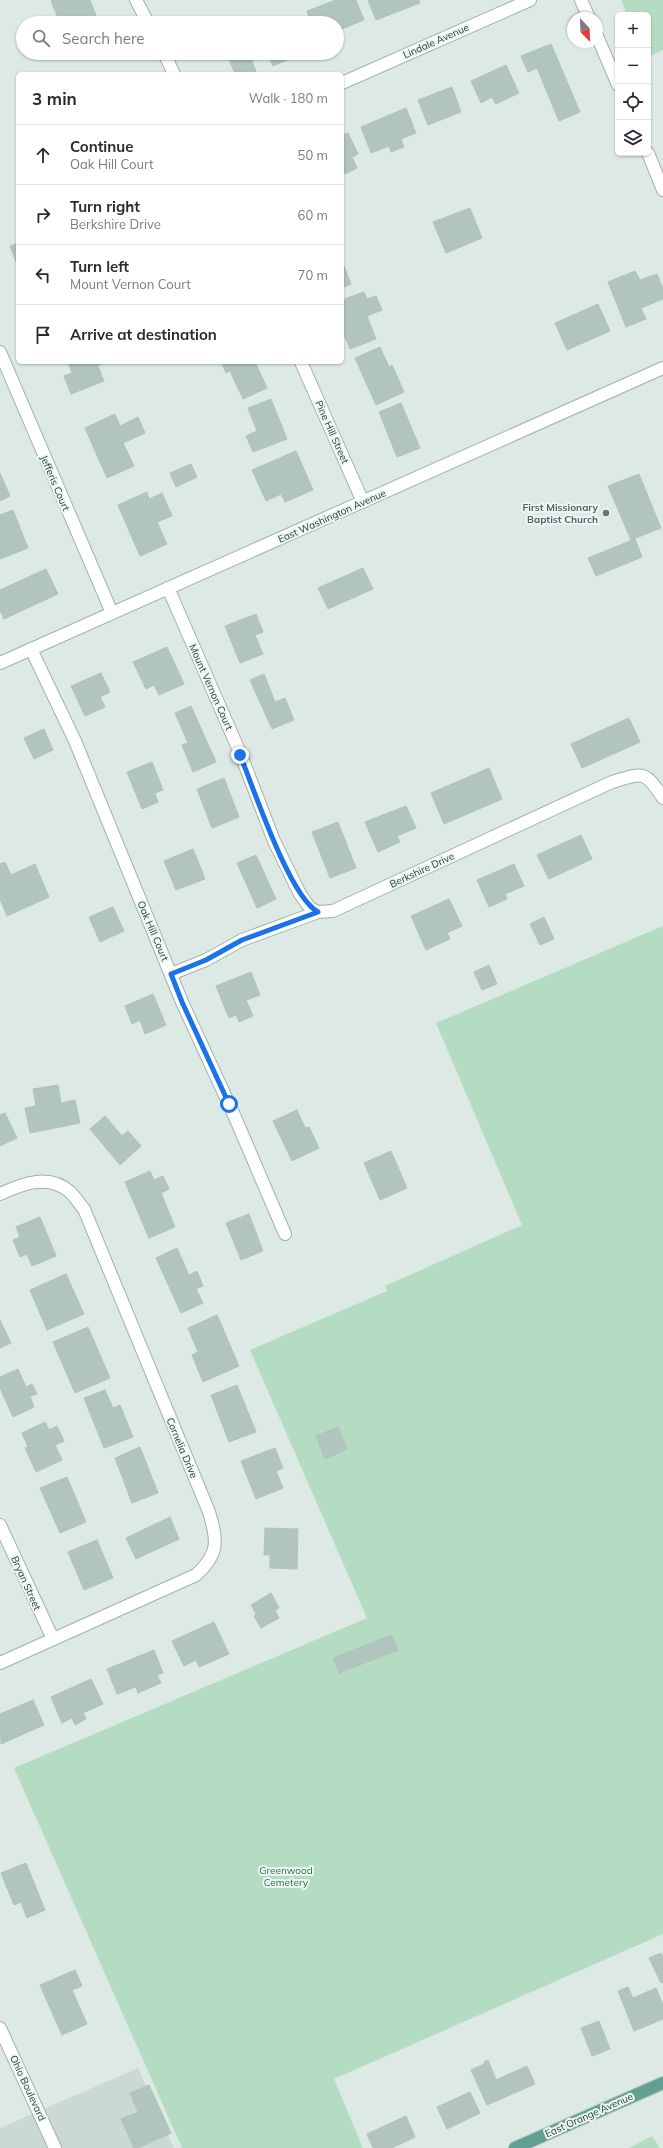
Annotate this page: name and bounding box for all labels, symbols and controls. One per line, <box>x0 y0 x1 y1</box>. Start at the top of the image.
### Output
north arrow <box>567 12 603 48</box>
map controls <box>615 12 651 156</box>
button: + <box>615 12 651 48</box>
search box <box>16 16 344 60</box>
street label: Lindale Avenue <box>401 21 471 61</box>
icon: search <box>30 27 52 49</box>
text: Search here <box>62 29 144 48</box>
button: − <box>615 48 651 84</box>
button: locate <box>615 84 651 120</box>
text: 3 min <box>32 88 77 109</box>
text: Walk · 180 m <box>249 90 328 106</box>
button: layers <box>615 120 651 156</box>
text: Continue <box>70 137 133 156</box>
icon: ahead <box>32 144 54 166</box>
text: 50 m <box>298 147 328 163</box>
text: Oak Hill Court <box>70 156 154 172</box>
text: Turn right <box>70 197 140 216</box>
icon: right <box>32 204 54 226</box>
text: 60 m <box>298 207 328 223</box>
text: Berkshire Drive <box>70 216 161 232</box>
text: Turn left <box>70 257 129 276</box>
icon: left <box>32 264 54 286</box>
text: 70 m <box>298 267 328 283</box>
text: Mount Vernon Court <box>70 276 191 292</box>
icon: arrive <box>32 324 54 346</box>
text: Arrive at destination <box>70 325 217 344</box>
street label: Pine Hill Street <box>312 398 352 466</box>
street label: Jefferis Court <box>37 453 73 513</box>
street label: East Washington Avenue <box>276 486 388 546</box>
place label: First Missionary Baptist Church <box>523 501 599 526</box>
marker: First Missionary Baptist Church <box>601 508 611 518</box>
street label: Mount Vernon Court <box>186 642 236 733</box>
route end <box>231 746 249 764</box>
street label: Berkshire Drive <box>388 849 456 891</box>
street label: Oak Hill Court <box>134 899 172 964</box>
route start <box>220 1095 238 1113</box>
street label: Cornelia Drive <box>163 1416 201 1480</box>
street label: Bryan Street <box>8 1554 44 1613</box>
park label: Greenwood Cemetery <box>259 1864 313 1889</box>
street label: Ohio Boulevard <box>7 2053 49 2123</box>
street label: East Orange Avenue <box>543 2090 635 2140</box>

